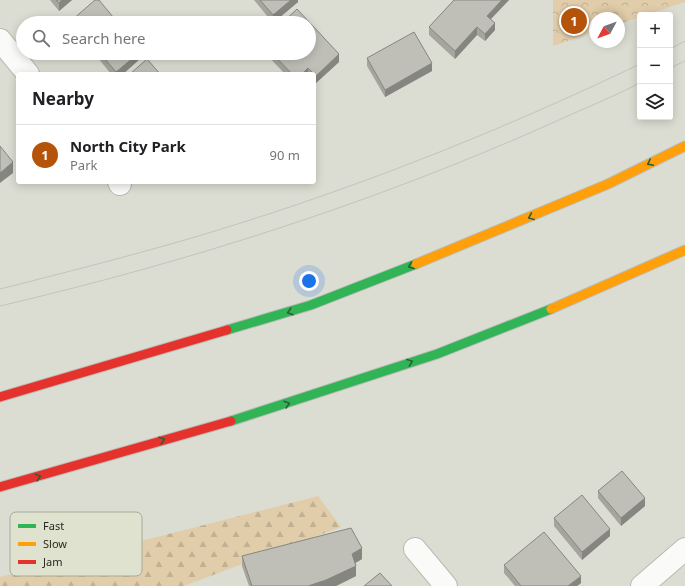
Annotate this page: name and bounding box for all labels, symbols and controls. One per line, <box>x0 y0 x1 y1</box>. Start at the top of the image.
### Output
pin: 1 <box>561 6 587 36</box>
north arrow <box>589 12 625 48</box>
map controls <box>637 12 673 120</box>
button: + <box>637 12 673 48</box>
search box <box>16 16 316 60</box>
icon: search <box>30 27 52 49</box>
text: Search here <box>62 28 145 48</box>
button: − <box>637 48 673 84</box>
button: layers <box>637 84 673 120</box>
text: Nearby <box>32 87 94 110</box>
text: North City Park <box>70 136 186 156</box>
text: 1 <box>41 146 49 164</box>
text: 90 m <box>270 146 300 164</box>
text: Park <box>70 156 97 174</box>
one-way arrow <box>647 158 654 166</box>
one-way arrow <box>528 212 536 220</box>
one-way arrow <box>408 262 415 270</box>
your location <box>299 271 319 291</box>
one-way arrow <box>286 307 293 316</box>
one-way arrow <box>407 359 414 367</box>
one-way arrow <box>283 400 290 409</box>
one-way arrow <box>159 436 166 445</box>
one-way arrow <box>34 473 41 482</box>
legend <box>10 512 142 576</box>
text: Fast <box>43 518 64 533</box>
text: Slow <box>43 536 67 551</box>
text: Jam <box>42 554 62 569</box>

